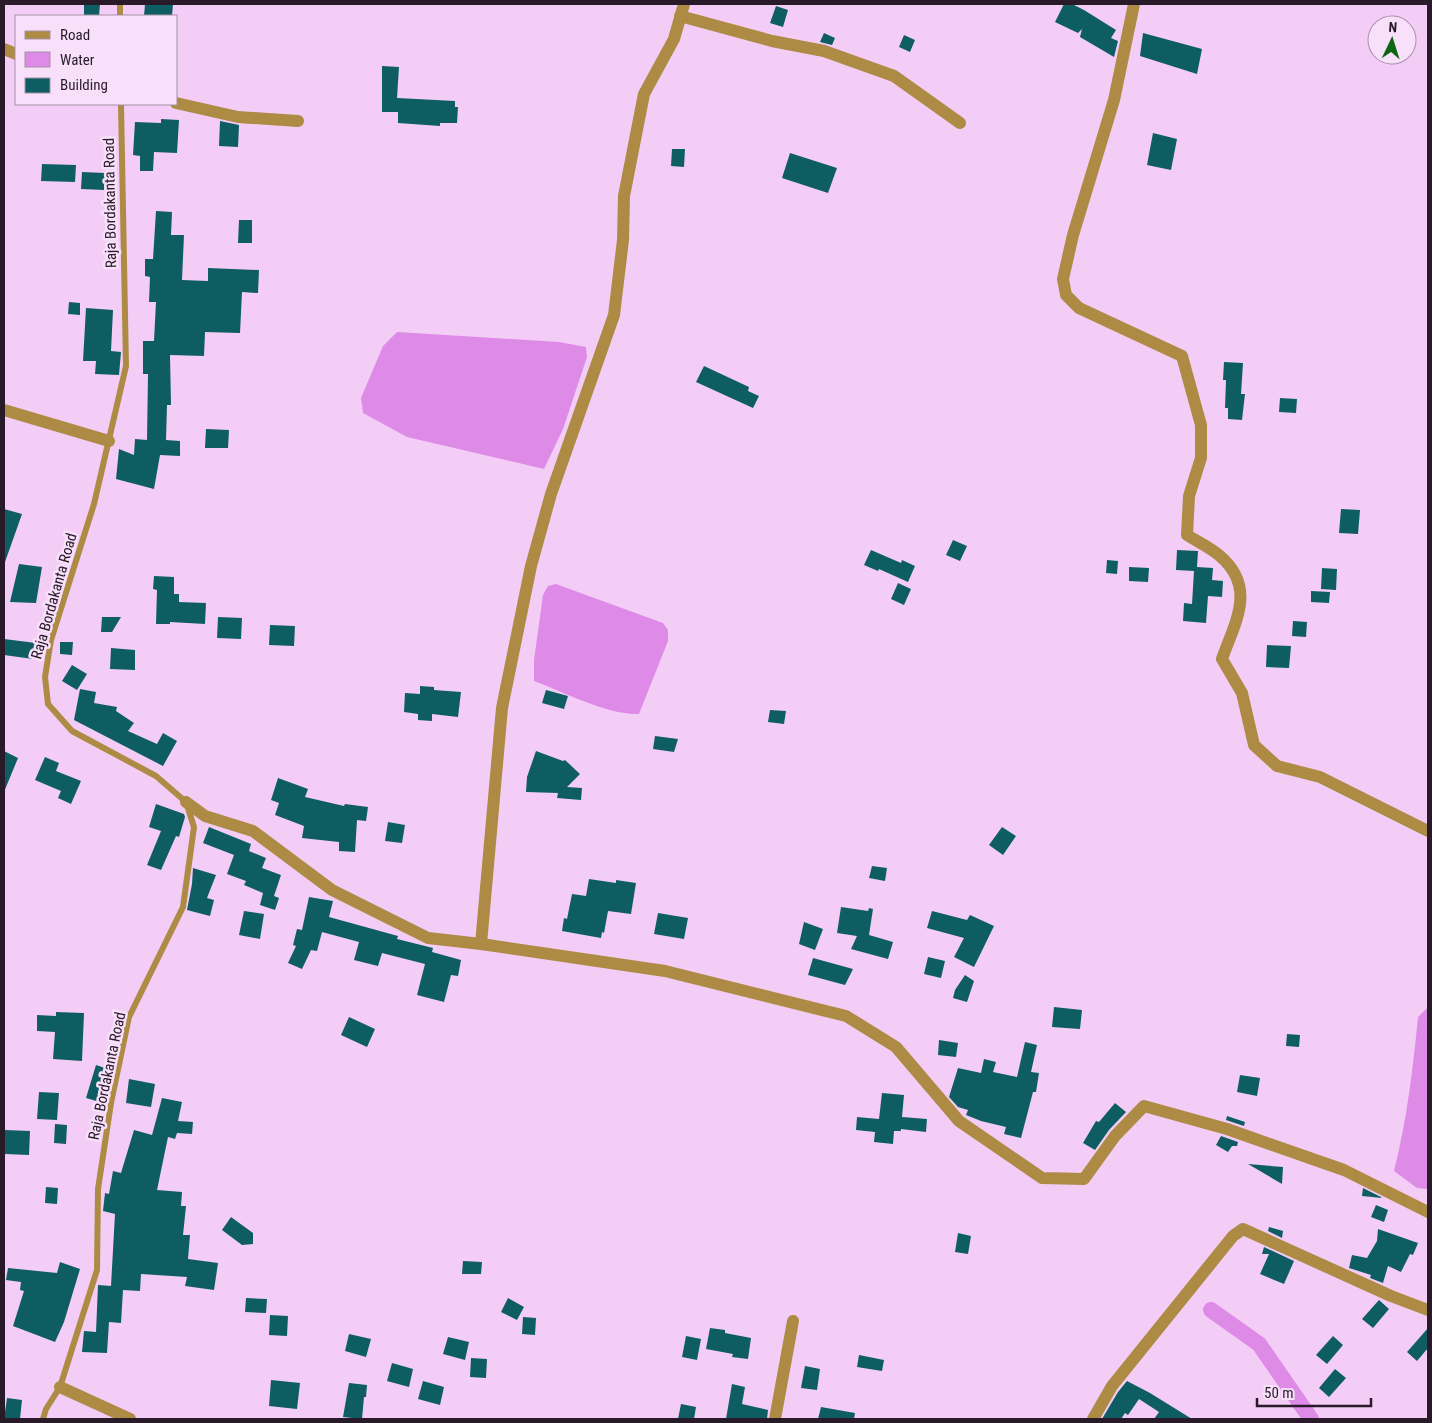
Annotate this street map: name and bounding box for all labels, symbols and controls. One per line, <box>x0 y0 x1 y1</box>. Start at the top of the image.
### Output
legend <box>15 15 178 105</box>
north arrow <box>1367 15 1417 65</box>
text: N <box>1388 19 1398 35</box>
text: Road <box>60 26 90 44</box>
text: Water <box>60 51 95 69</box>
text: Building <box>60 76 108 94</box>
street label: Raja Bordakanta Road <box>100 138 120 268</box>
street label: Raja Bordakanta Road <box>27 531 81 661</box>
street label: Raja Bordakanta Road <box>85 1010 129 1142</box>
scale bar <box>1257 1376 1371 1408</box>
text: 50 m <box>1264 1384 1294 1402</box>

